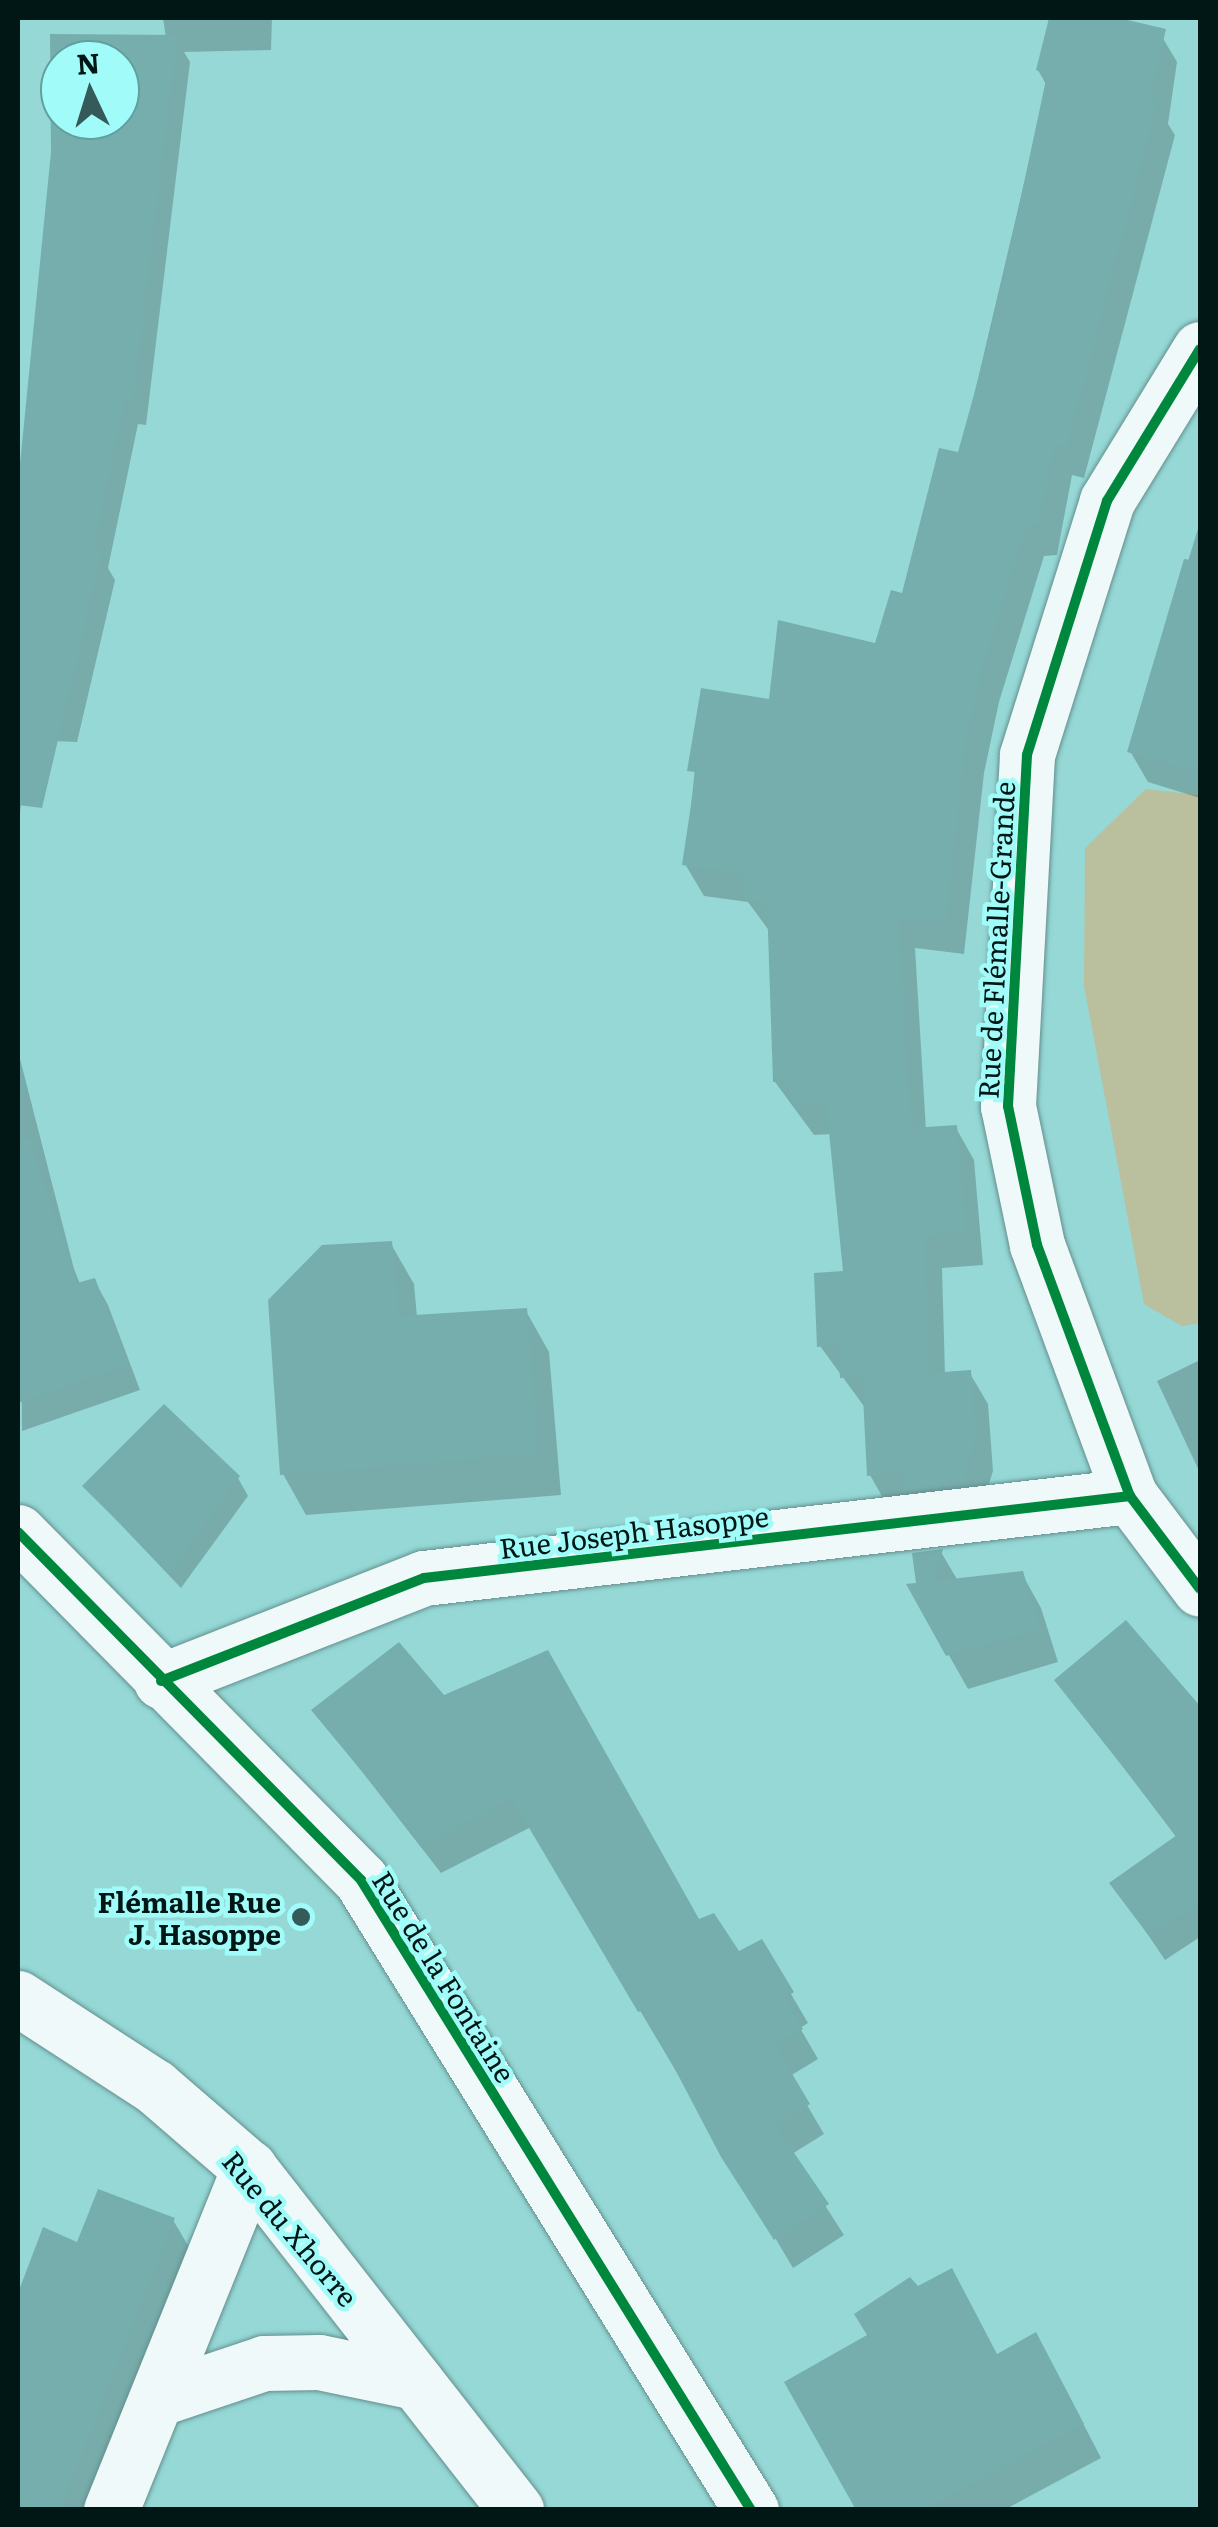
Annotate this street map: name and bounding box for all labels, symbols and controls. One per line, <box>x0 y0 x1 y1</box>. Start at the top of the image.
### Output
north arrow <box>40 40 140 140</box>
text: N <box>75 40 101 84</box>
street label: Rue de Flémalle-Grande <box>970 780 1020 1100</box>
street label: Rue Joseph Hasoppe <box>497 1498 771 1564</box>
street label: Rue de la Fontaine <box>367 1864 523 2088</box>
place label: Flémalle Rue J. Hasoppe <box>98 1884 281 1950</box>
marker: Flémalle Rue J. Hasoppe <box>290 1906 312 1928</box>
street label: Rue du Xhorre <box>216 2144 366 2312</box>

